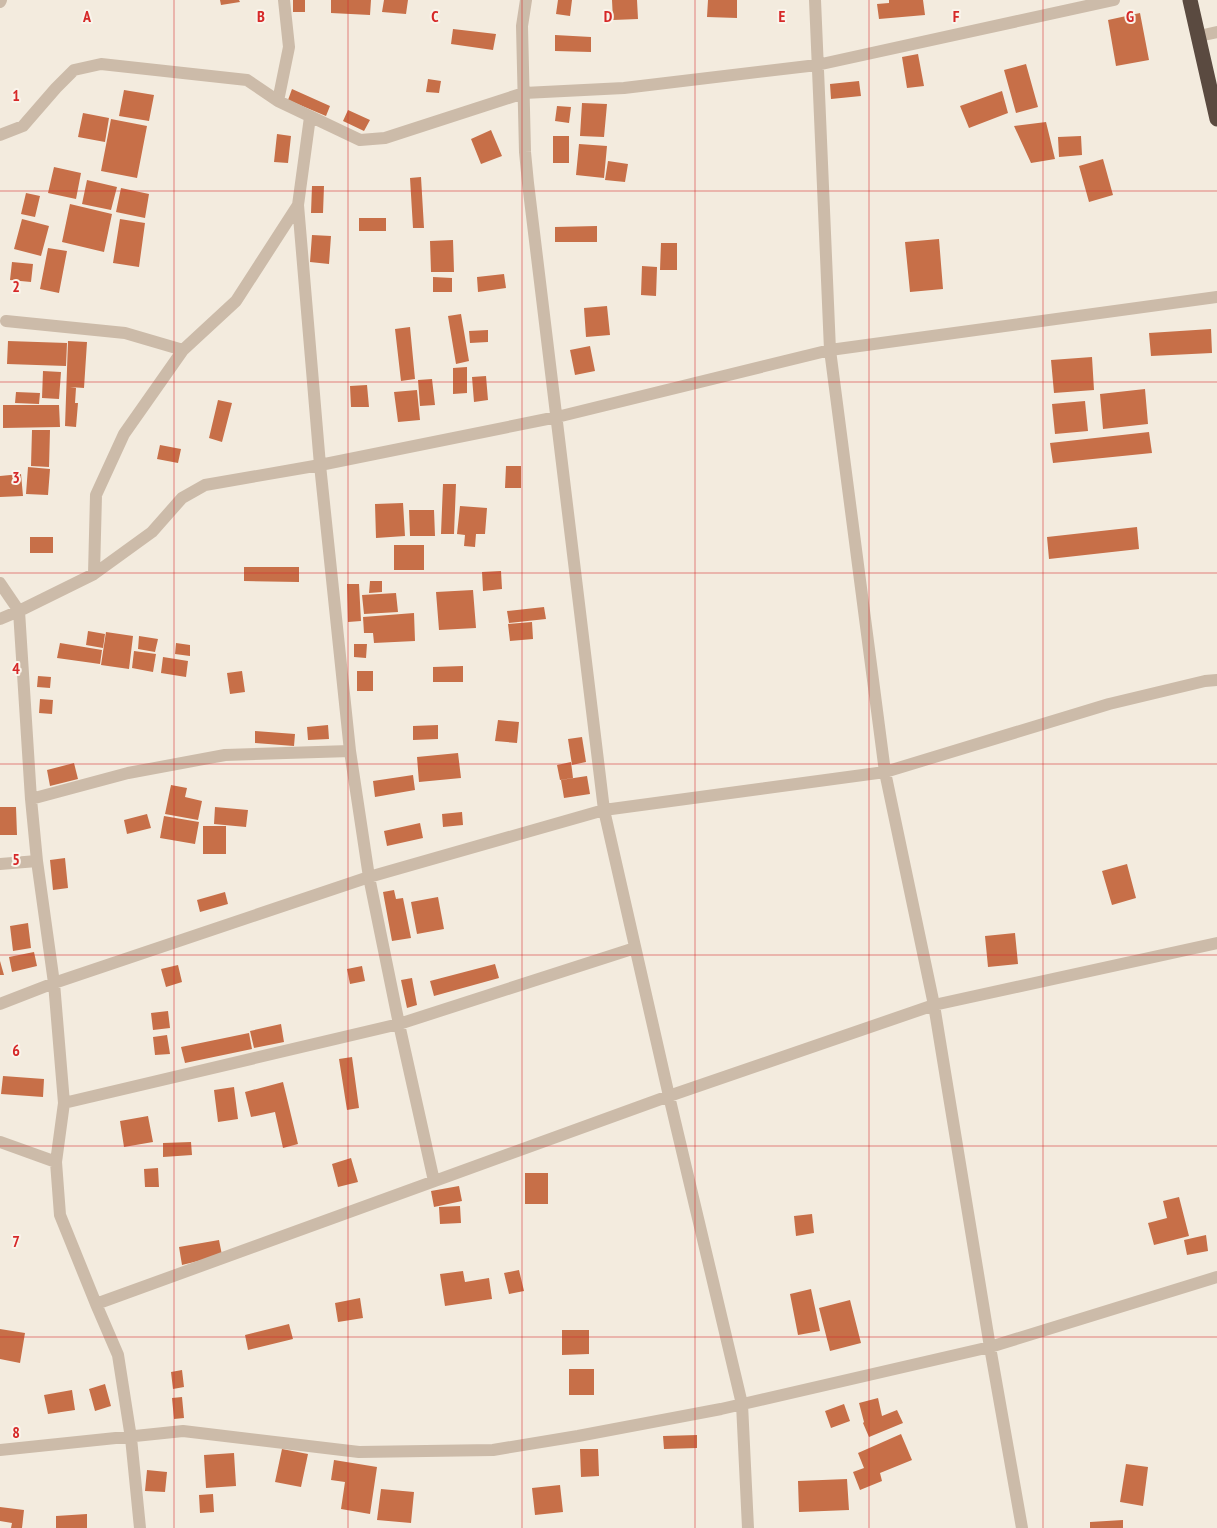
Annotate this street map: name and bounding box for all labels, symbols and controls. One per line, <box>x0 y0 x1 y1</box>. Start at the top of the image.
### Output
text: A <box>82 6 92 26</box>
text: B <box>257 6 265 26</box>
text: C <box>431 6 439 26</box>
text: D <box>604 6 613 26</box>
text: E <box>779 6 786 26</box>
text: F <box>953 6 960 26</box>
text: G <box>1126 6 1134 26</box>
text: 1 <box>12 85 20 105</box>
text: 2 <box>12 276 20 296</box>
text: 3 <box>12 467 20 487</box>
text: 4 <box>12 658 20 678</box>
text: 5 <box>12 849 20 869</box>
text: 6 <box>12 1040 20 1060</box>
text: 7 <box>12 1231 20 1251</box>
text: 8 <box>12 1422 20 1442</box>

